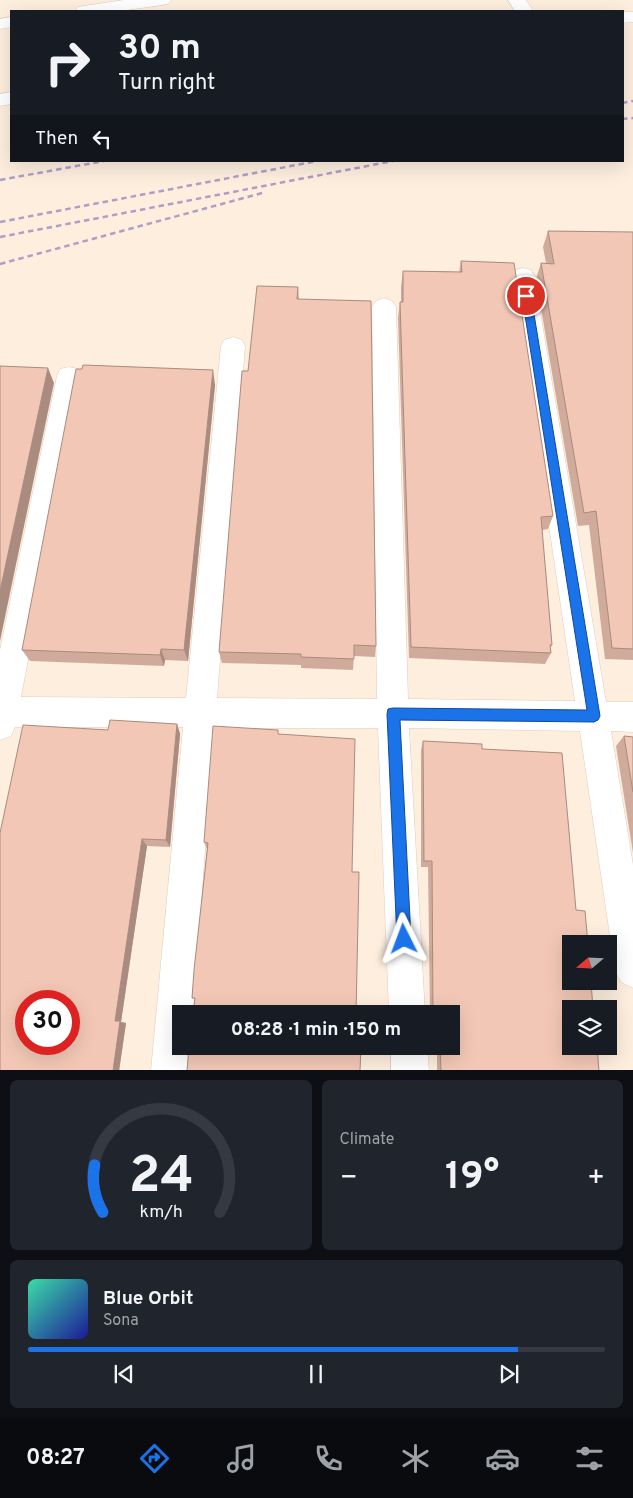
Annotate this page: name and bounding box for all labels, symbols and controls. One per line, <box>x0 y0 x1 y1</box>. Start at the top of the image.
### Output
text: 30 m <box>118 27 201 71</box>
icon: right <box>35 30 100 95</box>
text: Turn right <box>118 70 215 97</box>
icon: left <box>88 125 116 153</box>
text: Then <box>35 127 78 151</box>
pin <box>505 275 547 317</box>
icon: arrive <box>512 282 540 310</box>
position arrow <box>377 912 429 964</box>
north arrow <box>562 935 618 990</box>
map controls <box>562 935 617 1055</box>
speed limit sign: 30 <box>15 990 80 1055</box>
button: layers <box>562 1000 617 1055</box>
text: 08:28 · 1 min · 150 m <box>231 1018 401 1042</box>
text: Climate <box>340 1130 394 1150</box>
text: 24 <box>128 1145 193 1211</box>
text: 19° <box>445 1154 499 1203</box>
text: − <box>340 1161 358 1197</box>
text: + <box>587 1161 605 1197</box>
text: km/h <box>139 1201 182 1224</box>
text: Blue Orbit <box>103 1287 193 1311</box>
text: Sona <box>103 1311 139 1331</box>
icon: previous <box>110 1360 138 1388</box>
icon: pause <box>302 1360 330 1388</box>
icon: next <box>495 1360 523 1388</box>
icon: directions <box>137 1441 172 1476</box>
icon: music <box>224 1441 259 1476</box>
icon: phone <box>311 1441 346 1476</box>
icon: climate <box>398 1441 433 1476</box>
icon: car <box>485 1441 520 1476</box>
icon: filters <box>572 1441 607 1476</box>
text: 08:27 <box>26 1445 85 1472</box>

